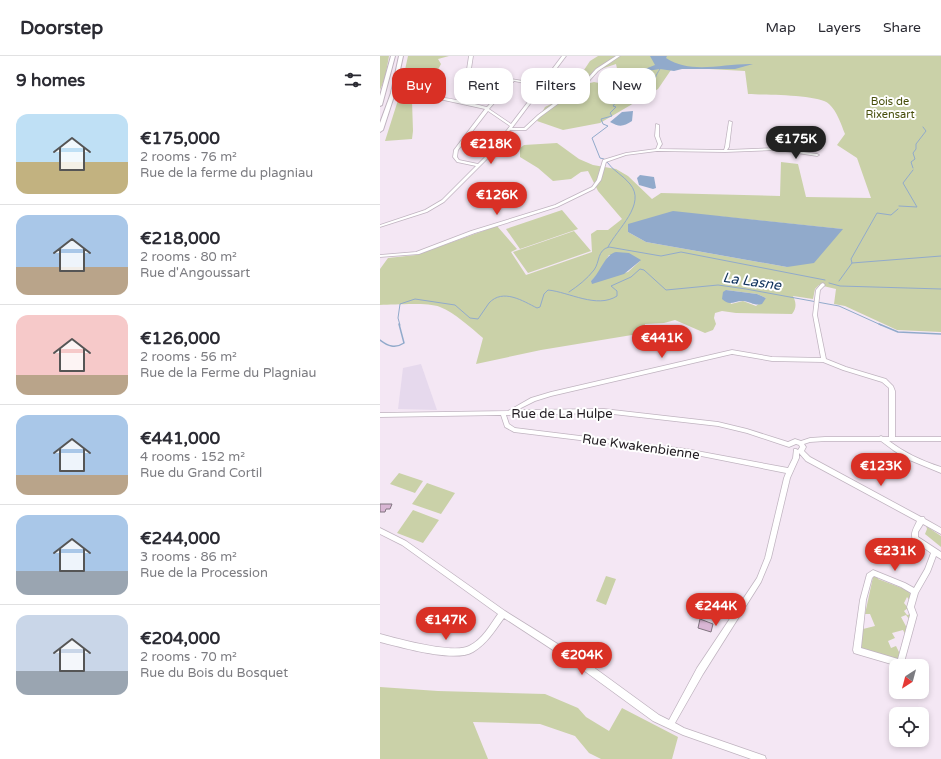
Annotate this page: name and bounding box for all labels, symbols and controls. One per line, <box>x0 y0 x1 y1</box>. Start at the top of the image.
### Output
text: Doorstep <box>20 17 103 39</box>
text: Map <box>766 19 796 36</box>
text: Layers <box>818 19 861 36</box>
text: Share <box>883 19 921 36</box>
chip: Buy <box>392 68 446 104</box>
chip: Rent <box>454 68 513 104</box>
chip: Filters <box>521 68 590 104</box>
chip: New <box>598 68 656 104</box>
icon: filters <box>342 69 364 91</box>
text: 9 homes <box>16 70 85 91</box>
park label: Bois de Rixensart <box>865 95 915 121</box>
pin: €175K <box>768 126 824 160</box>
text: €175,000 <box>140 128 220 149</box>
icon: home <box>48 130 96 178</box>
pin: €218K <box>463 131 519 165</box>
text: €175K <box>775 131 817 147</box>
text: €218K <box>470 136 512 152</box>
text: 2 rooms · 76 m² <box>140 149 237 165</box>
text: Rue de la ferme du plagniau <box>140 165 313 181</box>
pin: €126K <box>469 182 525 216</box>
text: €126K <box>476 187 518 203</box>
text: €218,000 <box>140 228 220 249</box>
icon: home <box>48 231 96 279</box>
text: 2 rooms · 80 m² <box>140 249 237 265</box>
text: Rue d'Angoussart <box>140 265 250 281</box>
water label: La Lasne <box>722 269 783 294</box>
pin: €441K <box>634 325 690 359</box>
text: €126,000 <box>140 328 220 349</box>
text: €441K <box>641 330 683 346</box>
icon: home <box>48 331 96 379</box>
text: 2 rooms · 56 m² <box>140 349 237 365</box>
text: Rue de la Ferme du Plagniau <box>140 365 316 381</box>
street label: Rue de La Hulpe <box>511 406 613 422</box>
text: €441,000 <box>140 428 220 449</box>
icon: home <box>48 431 96 479</box>
street label: Rue Kwakenbienne <box>581 431 701 463</box>
text: 4 rooms · 152 m² <box>140 449 245 465</box>
pin: €123K <box>853 453 909 487</box>
text: €123K <box>860 458 902 474</box>
text: Rue du Grand Cortil <box>140 465 262 481</box>
text: €244,000 <box>140 528 220 549</box>
icon: home <box>48 531 96 579</box>
pin: €231K <box>867 538 923 572</box>
text: €231K <box>874 543 916 559</box>
text: 3 rooms · 86 m² <box>140 549 237 565</box>
text: Rue de la Procession <box>140 565 268 581</box>
pin: €244K <box>688 593 744 627</box>
text: €244K <box>695 598 737 614</box>
pin: €147K <box>418 607 474 641</box>
text: €147K <box>425 612 467 628</box>
text: €204,000 <box>140 628 220 649</box>
icon: home <box>48 631 96 679</box>
pin: €204K <box>554 642 610 676</box>
text: €204K <box>561 647 603 663</box>
text: 2 rooms · 70 m² <box>140 649 237 665</box>
north arrow <box>889 659 929 699</box>
map controls <box>889 659 929 747</box>
text: Rue du Bois du Bosquet <box>140 665 288 681</box>
button: locate <box>889 707 929 747</box>

